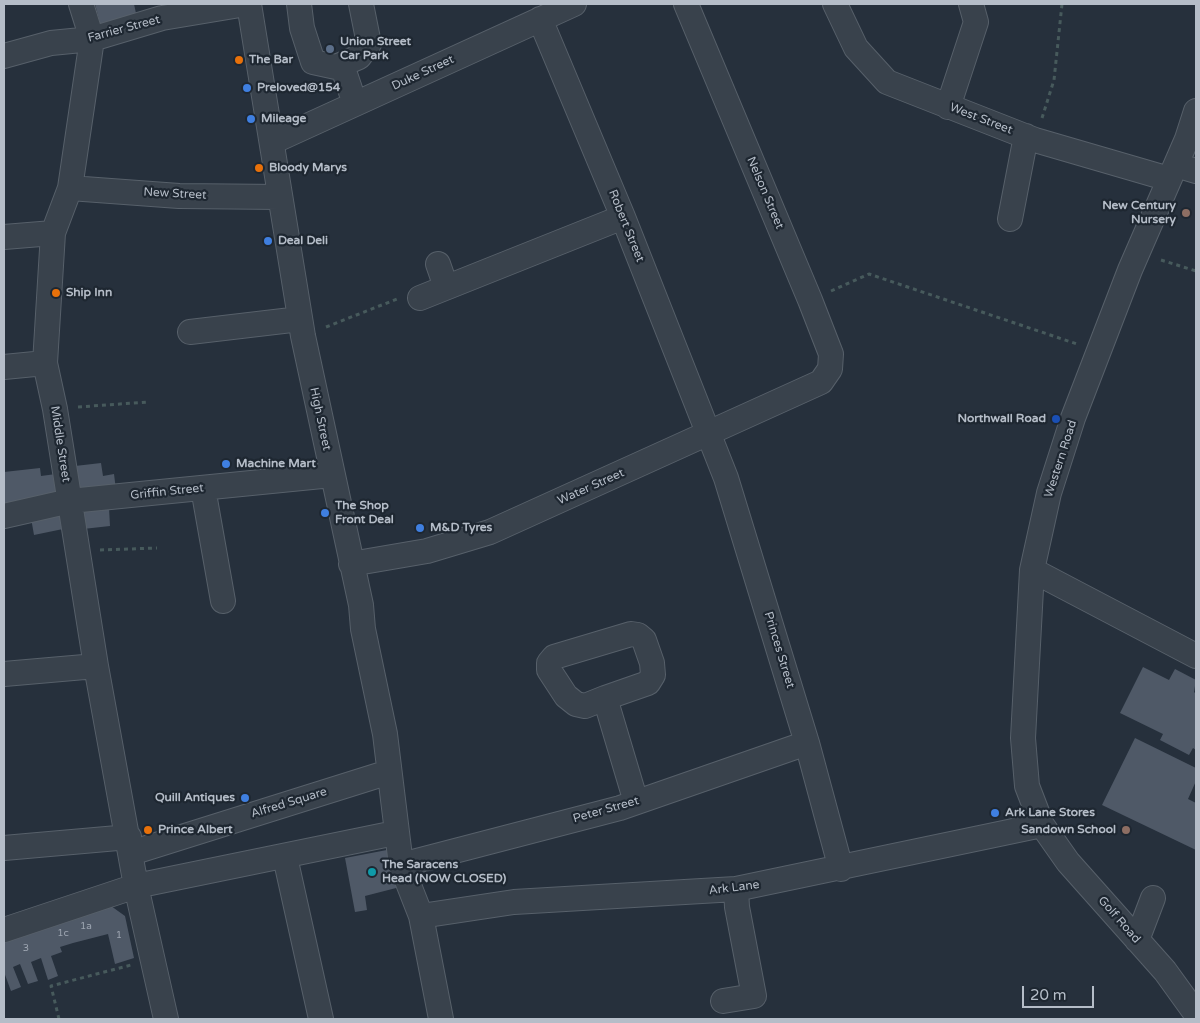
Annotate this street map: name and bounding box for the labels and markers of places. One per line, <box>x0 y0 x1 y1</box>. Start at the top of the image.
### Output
place label: Union Street Car Park <box>340 35 411 63</box>
marker: Union Street Car Park <box>324 43 336 55</box>
place label: The Bar <box>249 53 293 67</box>
marker: The Bar <box>233 54 245 66</box>
place label: Preloved@154 <box>257 81 340 95</box>
marker: Preloved@154 <box>241 82 253 94</box>
place label: Mileage <box>261 112 306 126</box>
marker: Mileage <box>245 113 257 125</box>
place label: Bloody Marys <box>269 161 347 175</box>
marker: Bloody Marys <box>253 162 265 174</box>
place label: New Century Nursery <box>1102 199 1176 227</box>
marker: New Century Nursery <box>1180 207 1192 219</box>
place label: Deal Deli <box>278 234 328 248</box>
marker: Deal Deli <box>262 235 274 247</box>
place label: Ship Inn <box>66 286 112 300</box>
marker: Ship Inn <box>50 287 62 299</box>
place label: Northwall Road <box>957 412 1046 426</box>
marker: Northwall Road <box>1050 413 1062 425</box>
place label: Machine Mart <box>236 457 316 471</box>
marker: Machine Mart <box>220 458 232 470</box>
place label: The Shop Front Deal <box>335 499 394 527</box>
marker: The Shop Front Deal <box>319 507 331 519</box>
place label: M&D Tyres <box>430 521 492 535</box>
marker: M&D Tyres <box>414 522 426 534</box>
place label: Quill Antiques <box>155 791 235 805</box>
marker: Quill Antiques <box>239 792 251 804</box>
place label: Ark Lane Stores <box>1005 806 1095 820</box>
marker: Ark Lane Stores <box>989 807 1001 819</box>
place label: Prince Albert <box>158 823 233 837</box>
place label: Sandown School <box>1021 823 1116 837</box>
marker: Prince Albert <box>142 824 154 836</box>
marker: Sandown School <box>1120 824 1132 836</box>
place label: The Saracens Head (NOW CLOSED) <box>382 858 506 886</box>
marker: The Saracens Head (NOW CLOSED) <box>366 866 378 878</box>

